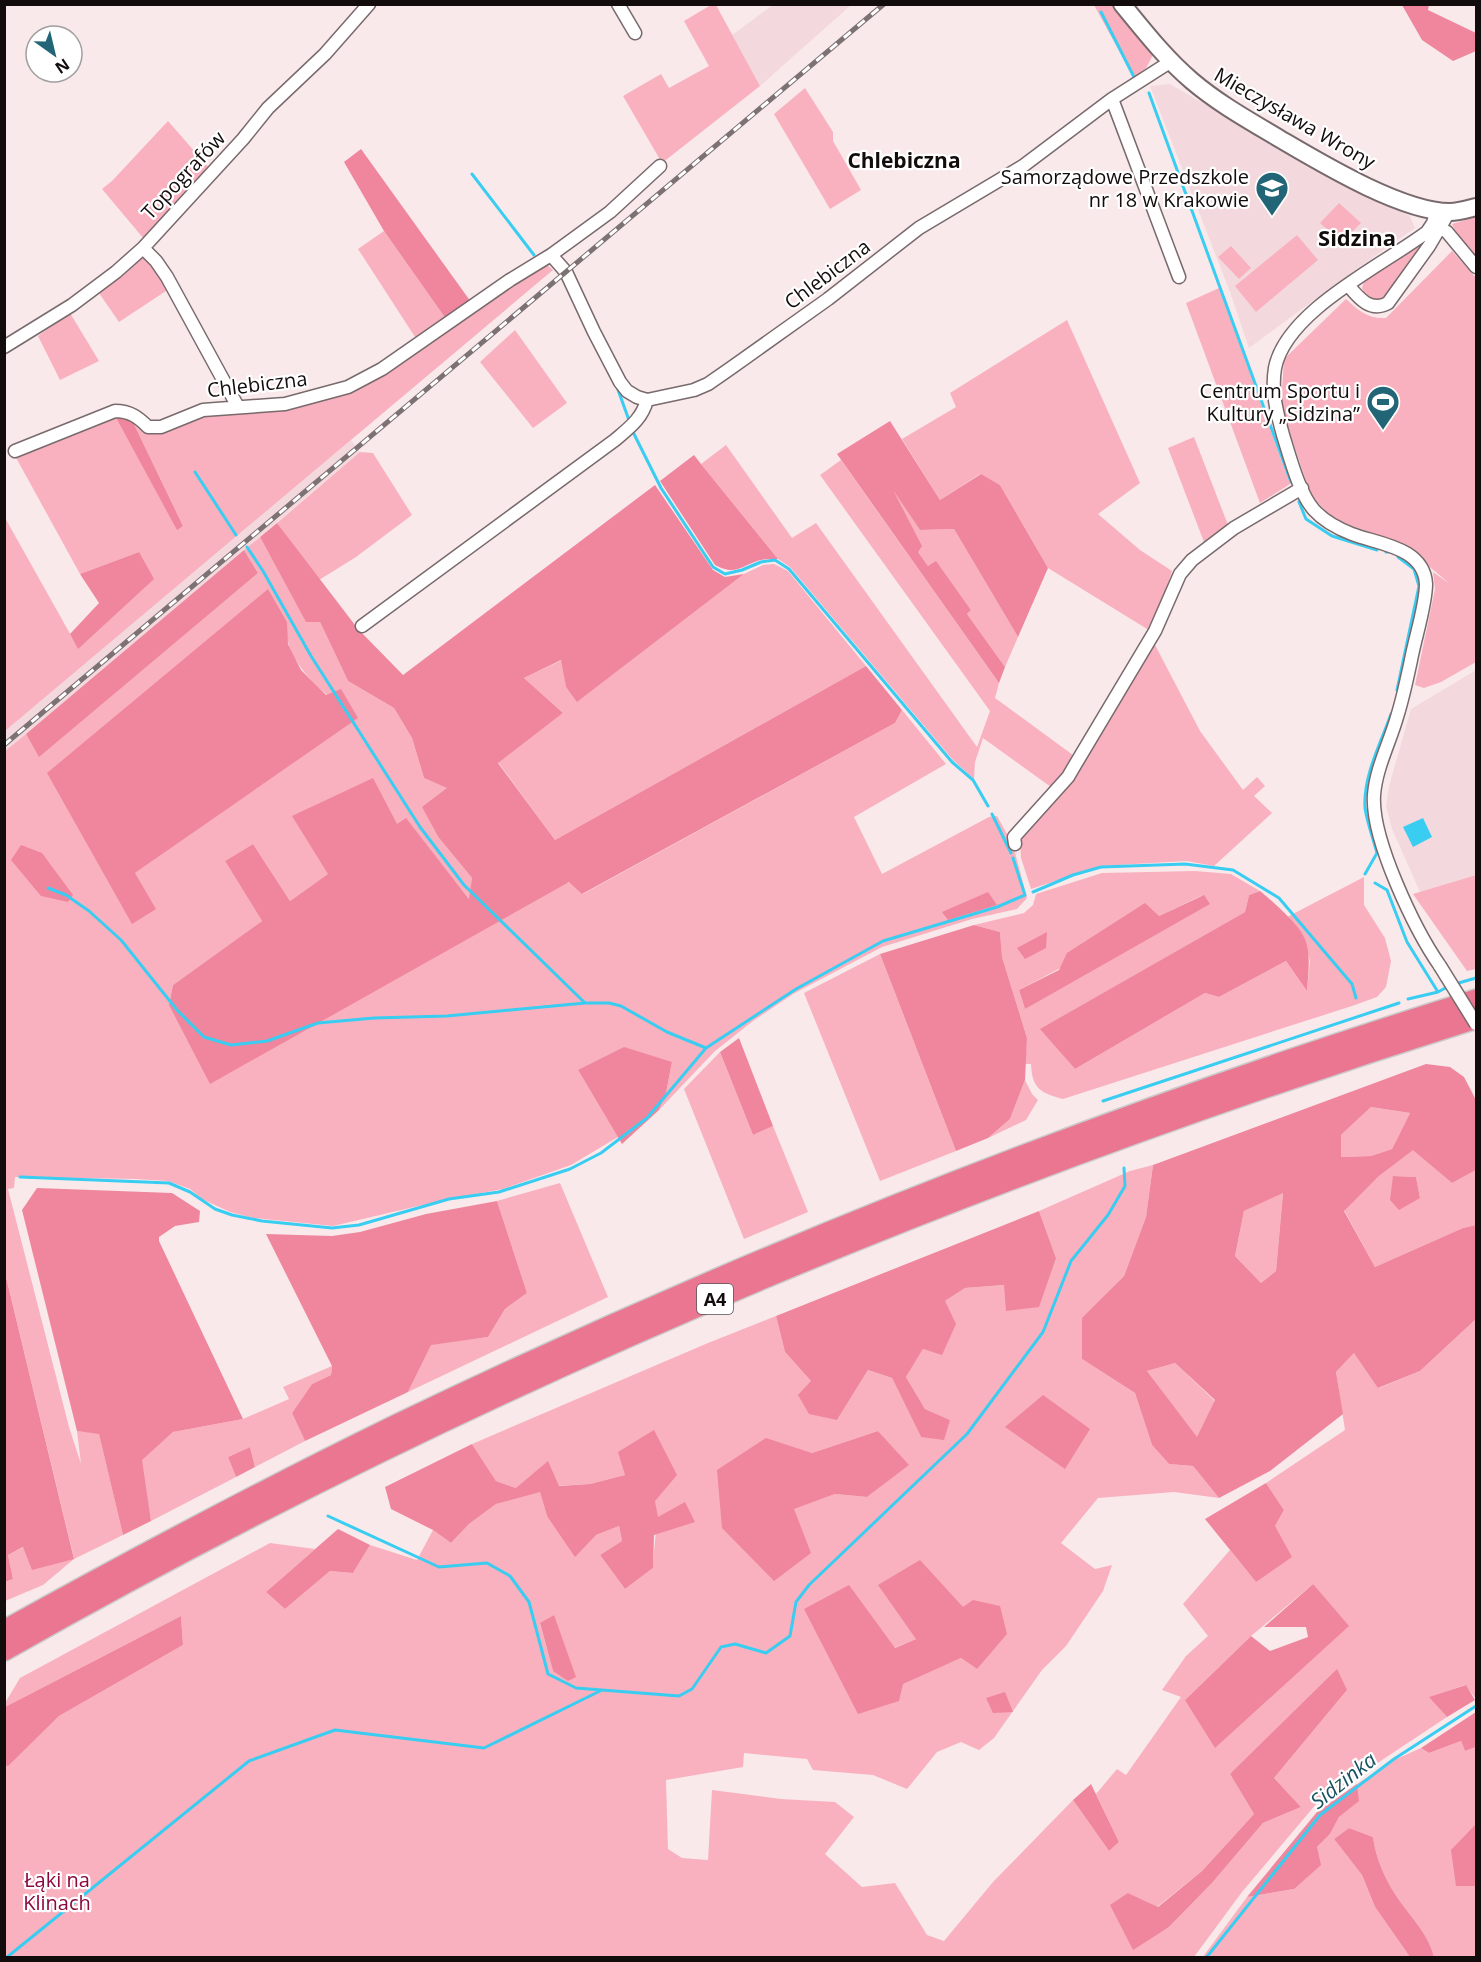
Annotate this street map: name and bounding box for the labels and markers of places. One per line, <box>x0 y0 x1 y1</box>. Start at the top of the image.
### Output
place label: Samorządowe Przedszkole nr 18 w Krakowie <box>1001 163 1249 213</box>
school or university icon: Samorządowe Przedszkole nr 18 w Krakowie <box>1254 170 1290 217</box>
place label: Centrum Sportu i Kultury „Sidzina” <box>1200 377 1360 427</box>
sports icon: Centrum Sportu i Kultury „Sidzina” <box>1365 384 1401 431</box>

